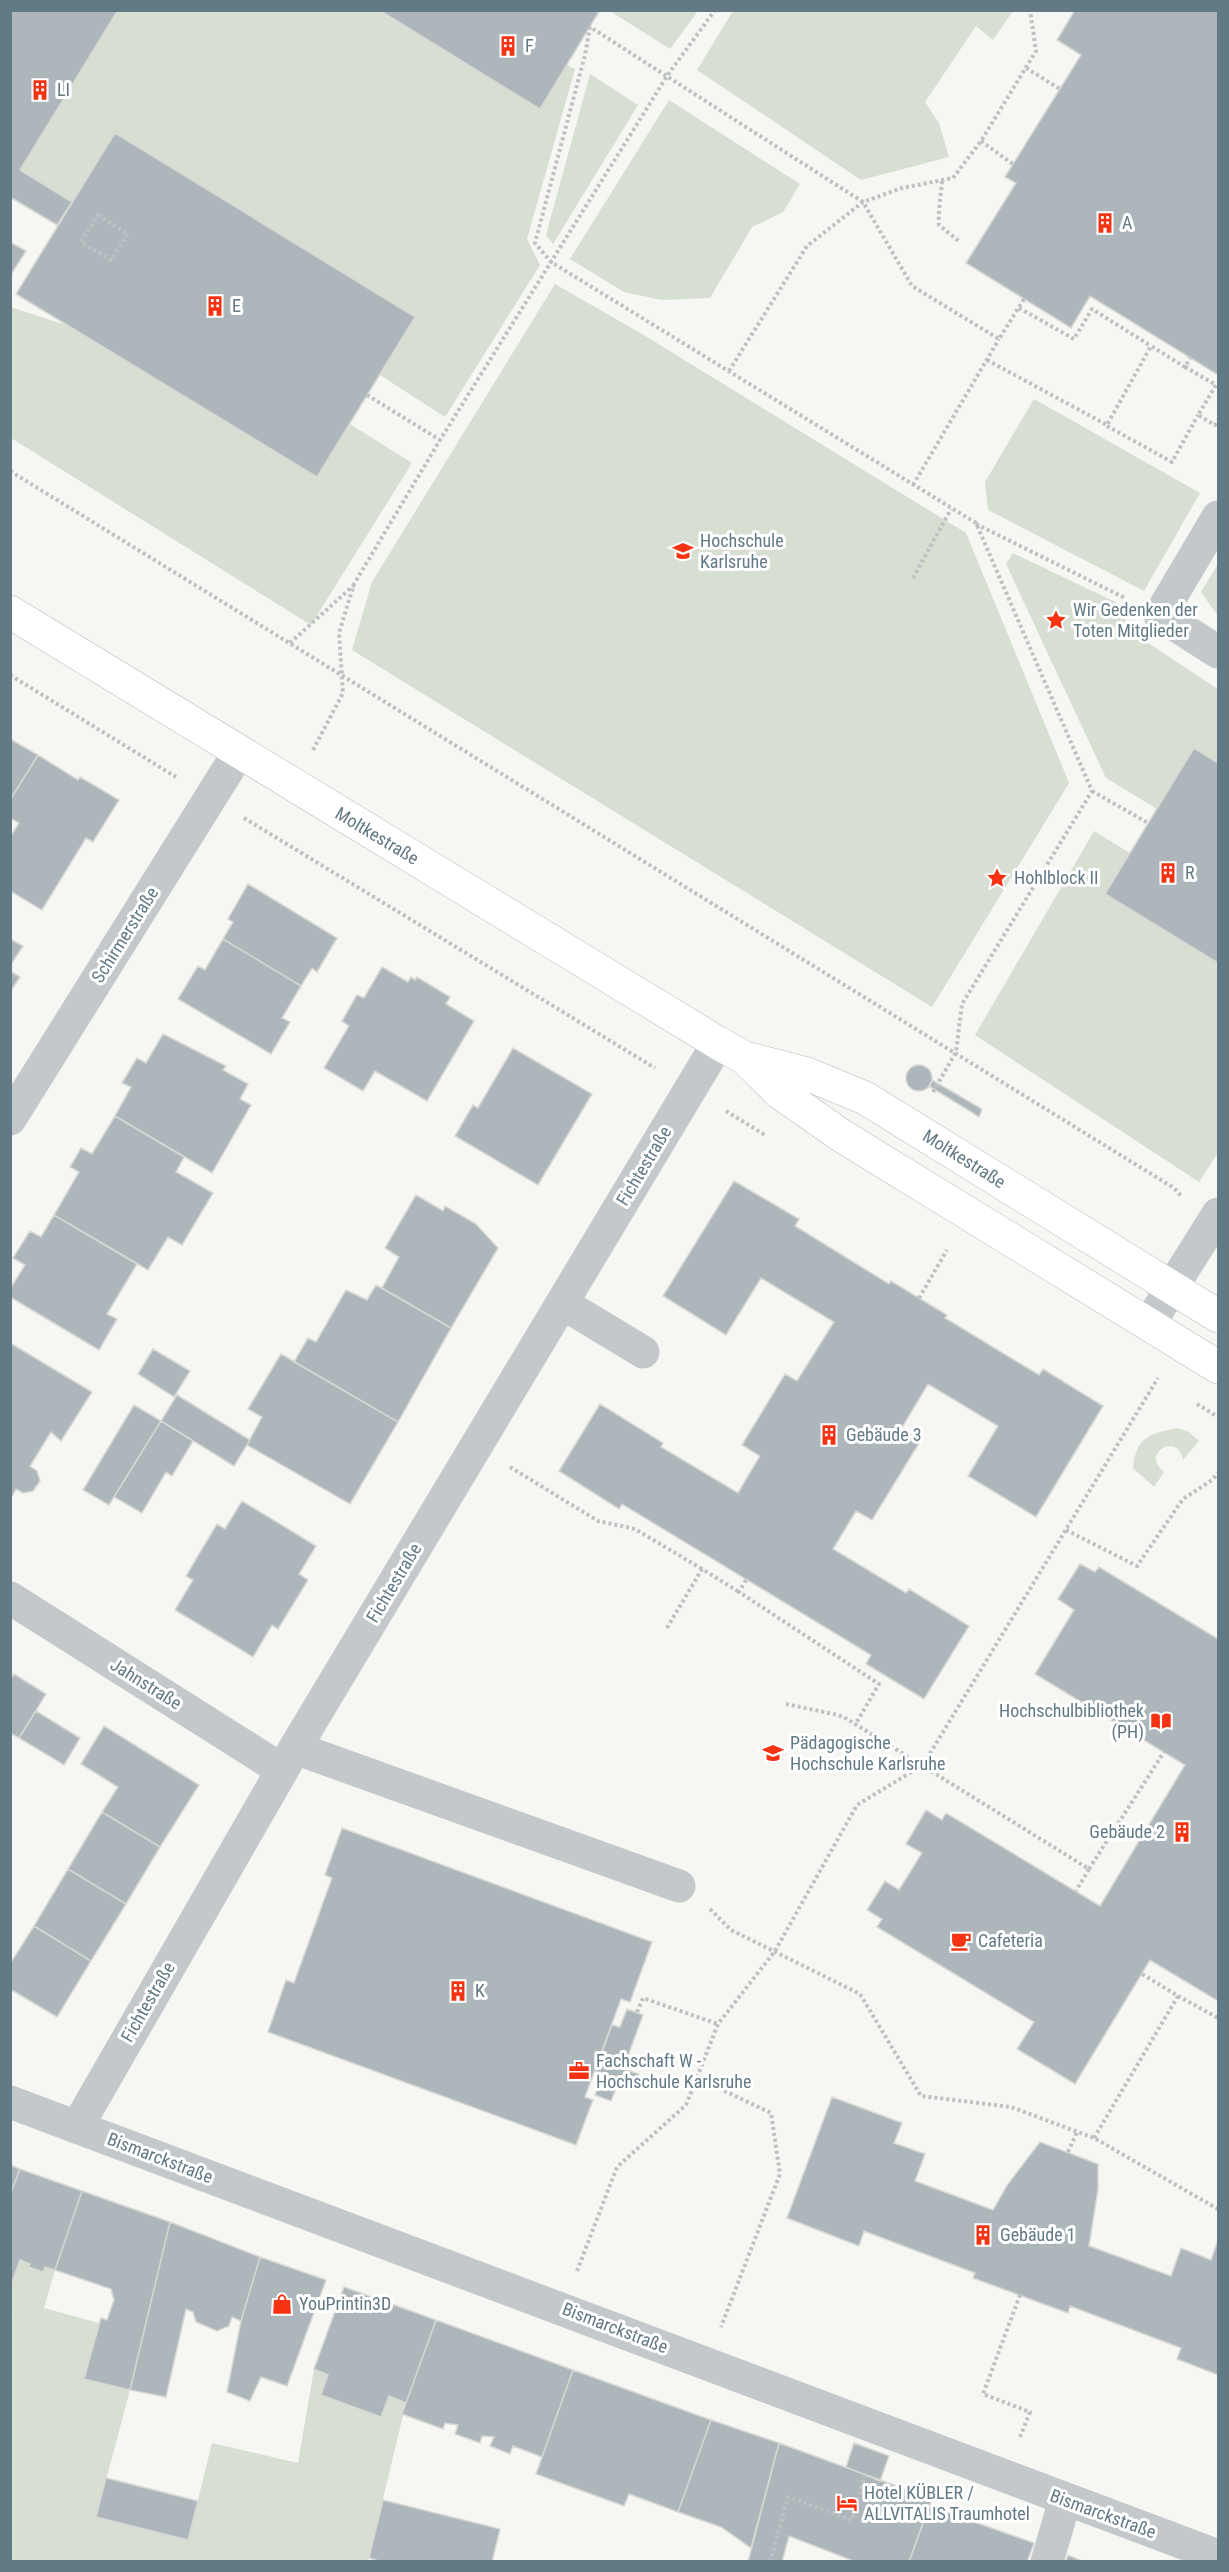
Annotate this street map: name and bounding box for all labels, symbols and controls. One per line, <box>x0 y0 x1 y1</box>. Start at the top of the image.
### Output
building icon: F <box>496 34 520 58</box>
place label: F <box>525 35 534 56</box>
building icon: LI <box>28 78 52 102</box>
place label: LI <box>57 79 70 100</box>
building icon: A <box>1093 211 1117 235</box>
place label: A <box>1122 212 1133 233</box>
building icon: E <box>203 294 227 318</box>
place label: E <box>232 295 241 316</box>
place label: Hochschule Karlsruhe <box>700 530 784 572</box>
school or university icon: Hochschule Karlsruhe <box>671 539 695 563</box>
place label: Wir Gedenken der Toten Mitglieder <box>1073 599 1198 641</box>
place icon: Wir Gedenken der Toten Mitglieder <box>1044 608 1068 632</box>
street label: Moltkestraße <box>332 802 423 869</box>
building icon: R <box>1156 861 1180 885</box>
place label: R <box>1185 862 1195 883</box>
place icon: Hohlblock II <box>985 866 1009 890</box>
place label: Hohlblock II <box>1014 867 1099 888</box>
street label: Schirmerstraße <box>87 883 162 986</box>
street label: Fichtestraße <box>612 1122 675 1209</box>
street label: Moltkestraße <box>919 1125 1010 1192</box>
building icon: Gebäude 3 <box>817 1423 841 1447</box>
place label: Gebäude 3 <box>846 1424 922 1445</box>
street label: Fichtestraße <box>362 1539 425 1626</box>
street label: Jahnstraße <box>107 1654 186 1714</box>
place label: Hochschulbibliothek (PH) <box>999 1700 1144 1743</box>
library icon: Hochschulbibliothek (PH) <box>1149 1709 1173 1733</box>
place label: Pädagogische Hochschule Karlsruhe <box>790 1732 945 1774</box>
school or university icon: Pädagogische Hochschule Karlsruhe <box>761 1741 785 1765</box>
building icon: Gebäude 2 <box>1170 1820 1194 1844</box>
place label: Gebäude 2 <box>1089 1821 1165 1842</box>
cafe icon: Cafeteria <box>949 1929 973 1953</box>
place label: Cafeteria <box>978 1930 1043 1951</box>
street label: Fichtestraße <box>116 1958 179 2045</box>
building icon: K <box>446 1979 470 2003</box>
place label: K <box>475 1980 485 2001</box>
place label: Fachschaft W - Hochschule Karlsruhe <box>596 2050 751 2092</box>
office icon: Fachschaft W - Hochschule Karlsruhe <box>567 2059 591 2083</box>
street label: Bismarckstraße <box>105 2128 216 2187</box>
building icon: Gebäude 1 <box>971 2223 995 2247</box>
place label: Gebäude 1 <box>1000 2224 1076 2245</box>
shop icon: YouPrintin3D <box>270 2292 294 2316</box>
place label: YouPrintin3D <box>299 2293 391 2314</box>
street label: Bismarckstraße <box>560 2298 671 2357</box>
place label: Hotel KÜBLER / ALLVITALIS Traumhotel <box>864 2482 1030 2524</box>
street label: Bismarckstraße <box>1047 2485 1159 2542</box>
hotel icon: Hotel KÜBLER / ALLVITALIS Traumhotel <box>835 2491 859 2515</box>

